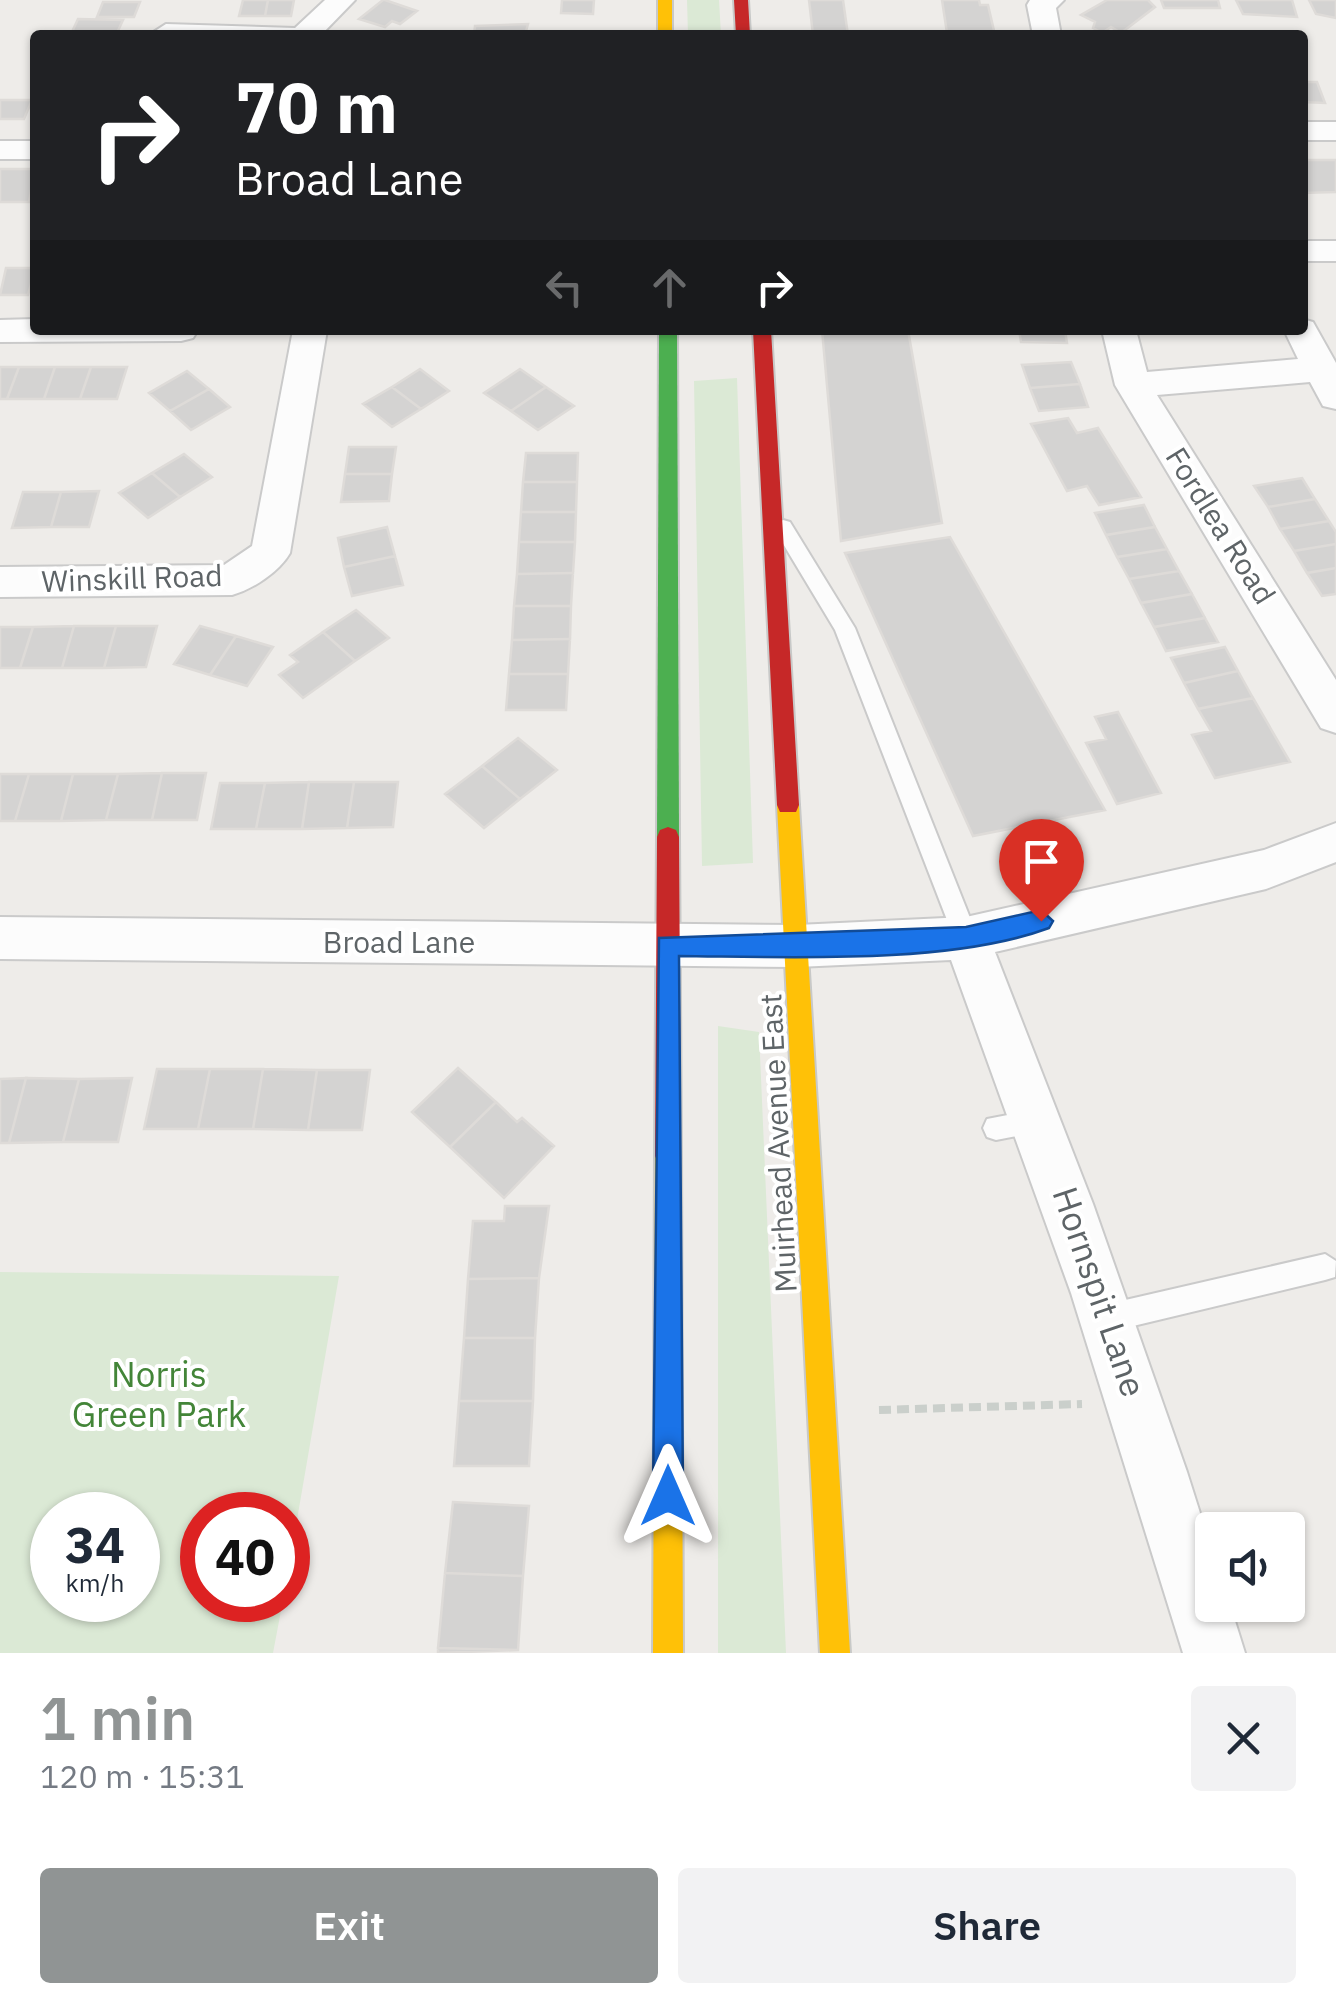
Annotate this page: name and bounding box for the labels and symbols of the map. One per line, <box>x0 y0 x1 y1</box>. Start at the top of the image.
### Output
street label: Fordlea Road <box>1158 440 1285 611</box>
street label: Winskill Road <box>41 555 223 600</box>
pin <box>999 819 1084 922</box>
street label: Broad Lane <box>323 922 475 961</box>
street label: Muirhead Avenue East <box>750 992 805 1294</box>
street label: Hornspit Lane <box>1043 1181 1157 1403</box>
park label: Norris Green Park <box>72 1351 246 1437</box>
position arrow <box>616 1444 720 1548</box>
speed limit sign: 40 <box>180 1492 310 1622</box>

